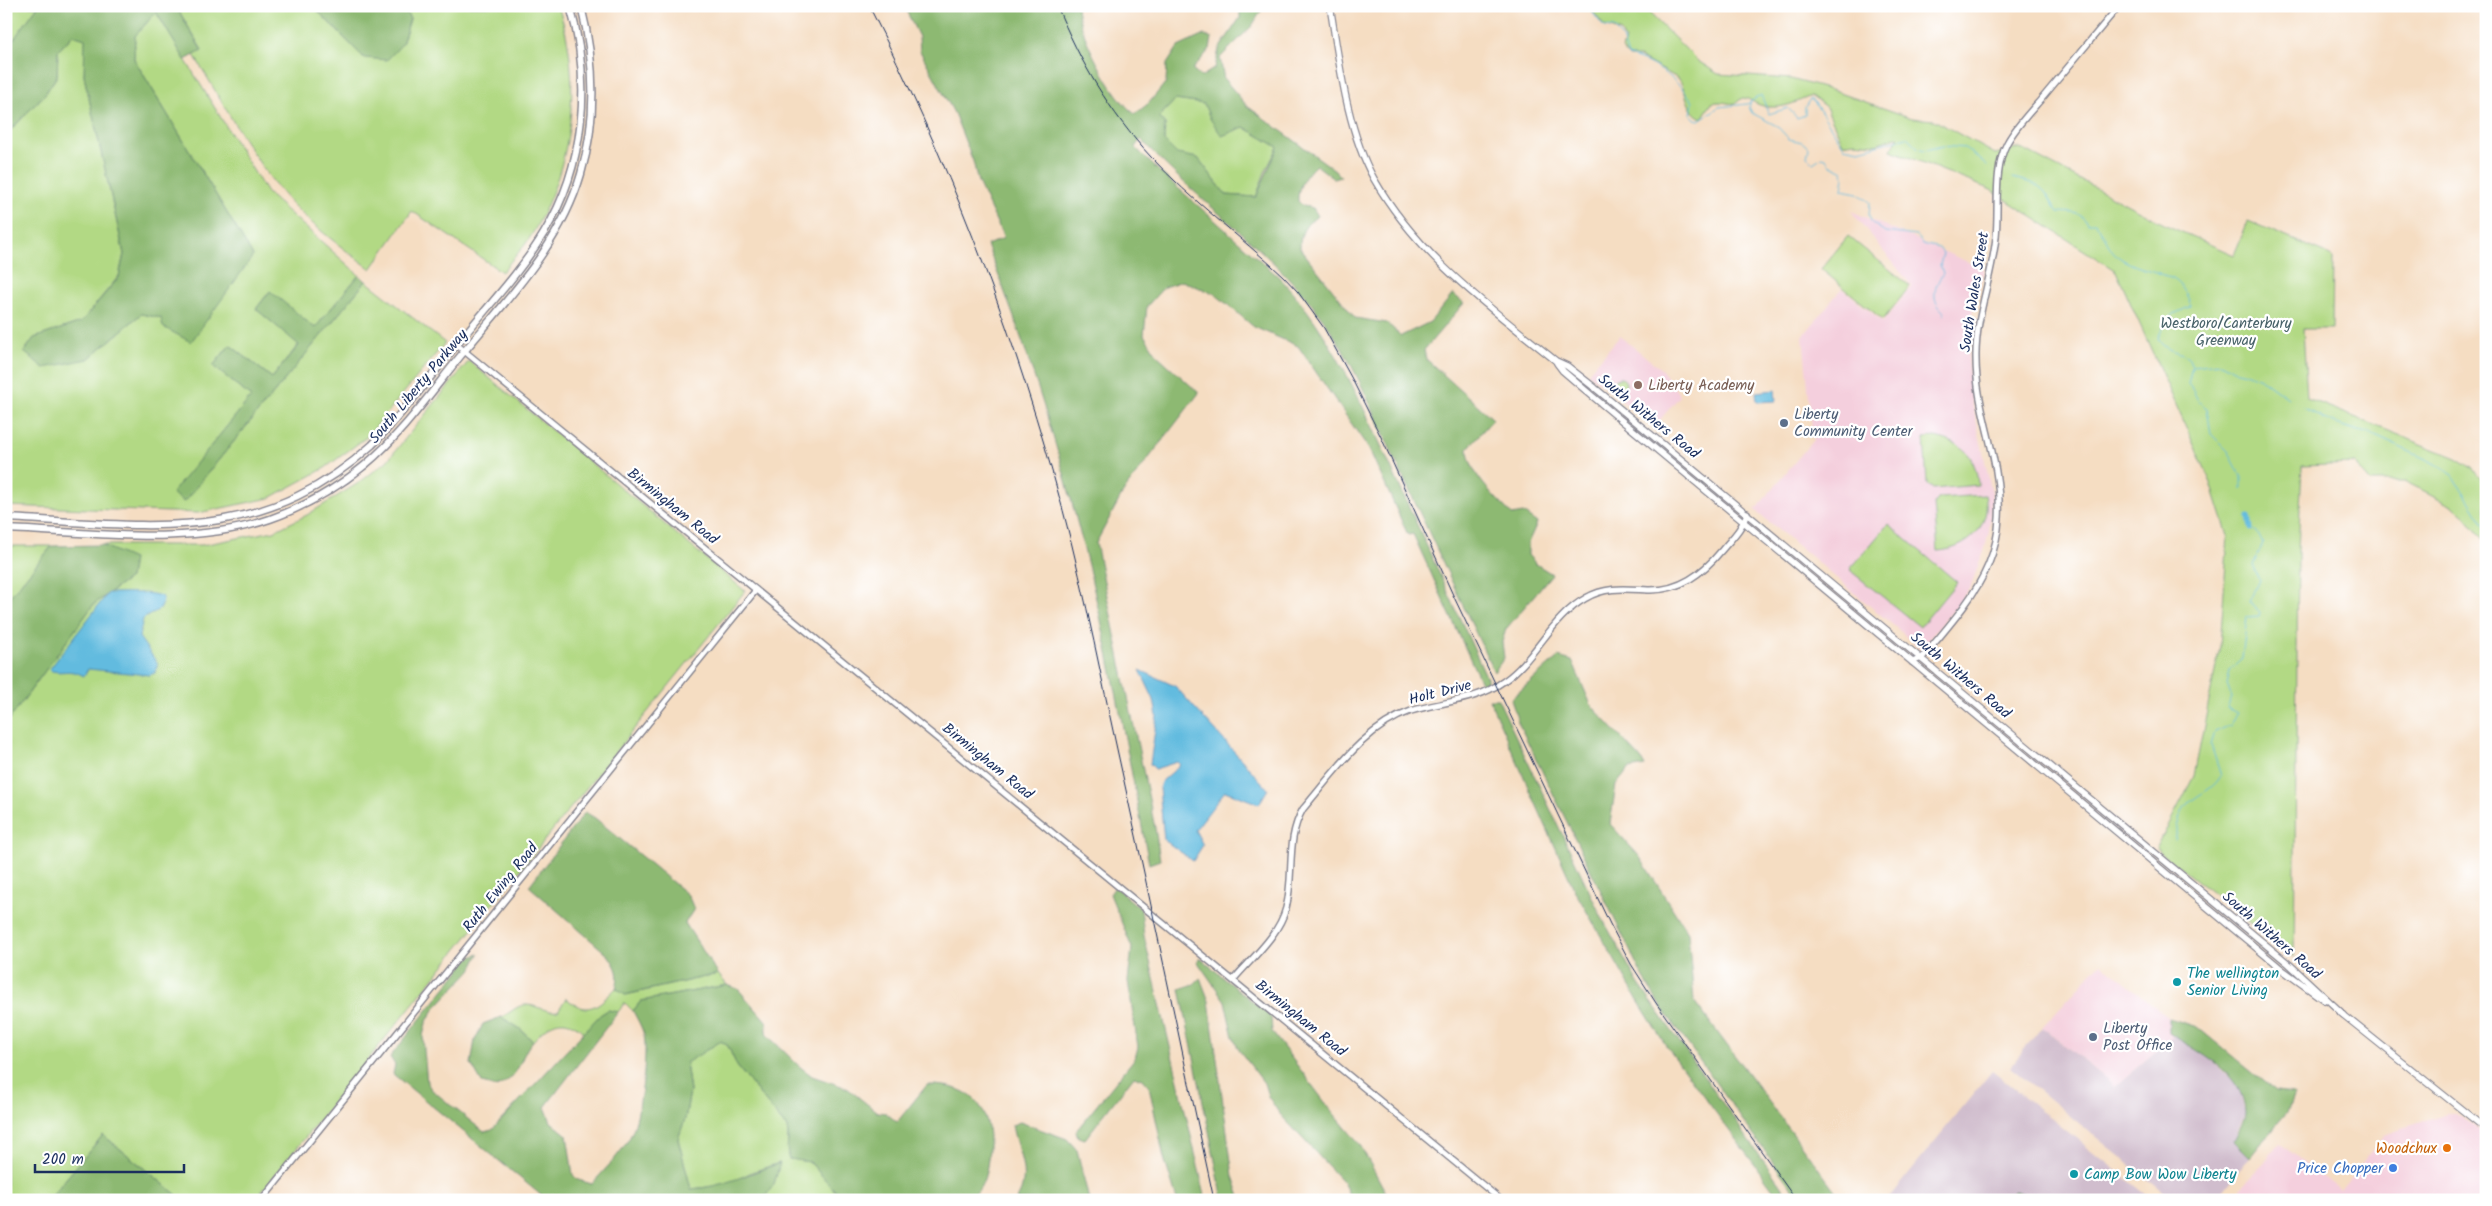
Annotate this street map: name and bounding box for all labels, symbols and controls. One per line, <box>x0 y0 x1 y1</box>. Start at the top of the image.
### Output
street label: South Wales Street <box>1954 230 1996 354</box>
park label: Westboro/Canterbury Greenway <box>2160 312 2292 353</box>
street label: South Liberty Parkway <box>363 323 475 449</box>
street label: South Withers Road <box>1592 368 1705 466</box>
place label: Liberty Academy <box>1648 374 1755 398</box>
marker: Liberty Academy <box>1632 379 1644 391</box>
place label: Liberty Community Center <box>1794 403 1914 444</box>
marker: Liberty Community Center <box>1778 417 1790 429</box>
street label: Birmingham Road <box>621 462 724 552</box>
street label: South Withers Road <box>1905 626 2016 726</box>
street label: Holt Drive <box>1406 674 1474 712</box>
street label: Birmingham Road <box>936 717 1039 807</box>
street label: Ruth Ewing Road <box>457 837 545 938</box>
street label: South Withers Road <box>2216 886 2327 986</box>
place label: The wellington Senior Living <box>2187 962 2279 1003</box>
street label: Birmingham Road <box>1249 974 1352 1064</box>
marker: The wellington Senior Living <box>2171 976 2183 988</box>
place label: Liberty Post Office <box>2103 1017 2173 1058</box>
marker: Liberty Post Office <box>2087 1031 2099 1043</box>
place label: Woodchux <box>2376 1137 2438 1161</box>
scale bar <box>35 1141 184 1173</box>
marker: Woodchux <box>2441 1142 2453 1154</box>
text: 200 m <box>42 1148 84 1172</box>
place label: Price Chopper <box>2297 1157 2384 1181</box>
marker: Price Chopper <box>2387 1162 2399 1174</box>
place label: Camp Bow Wow Liberty <box>2084 1163 2237 1187</box>
marker: Camp Bow Wow Liberty <box>2068 1168 2080 1180</box>

